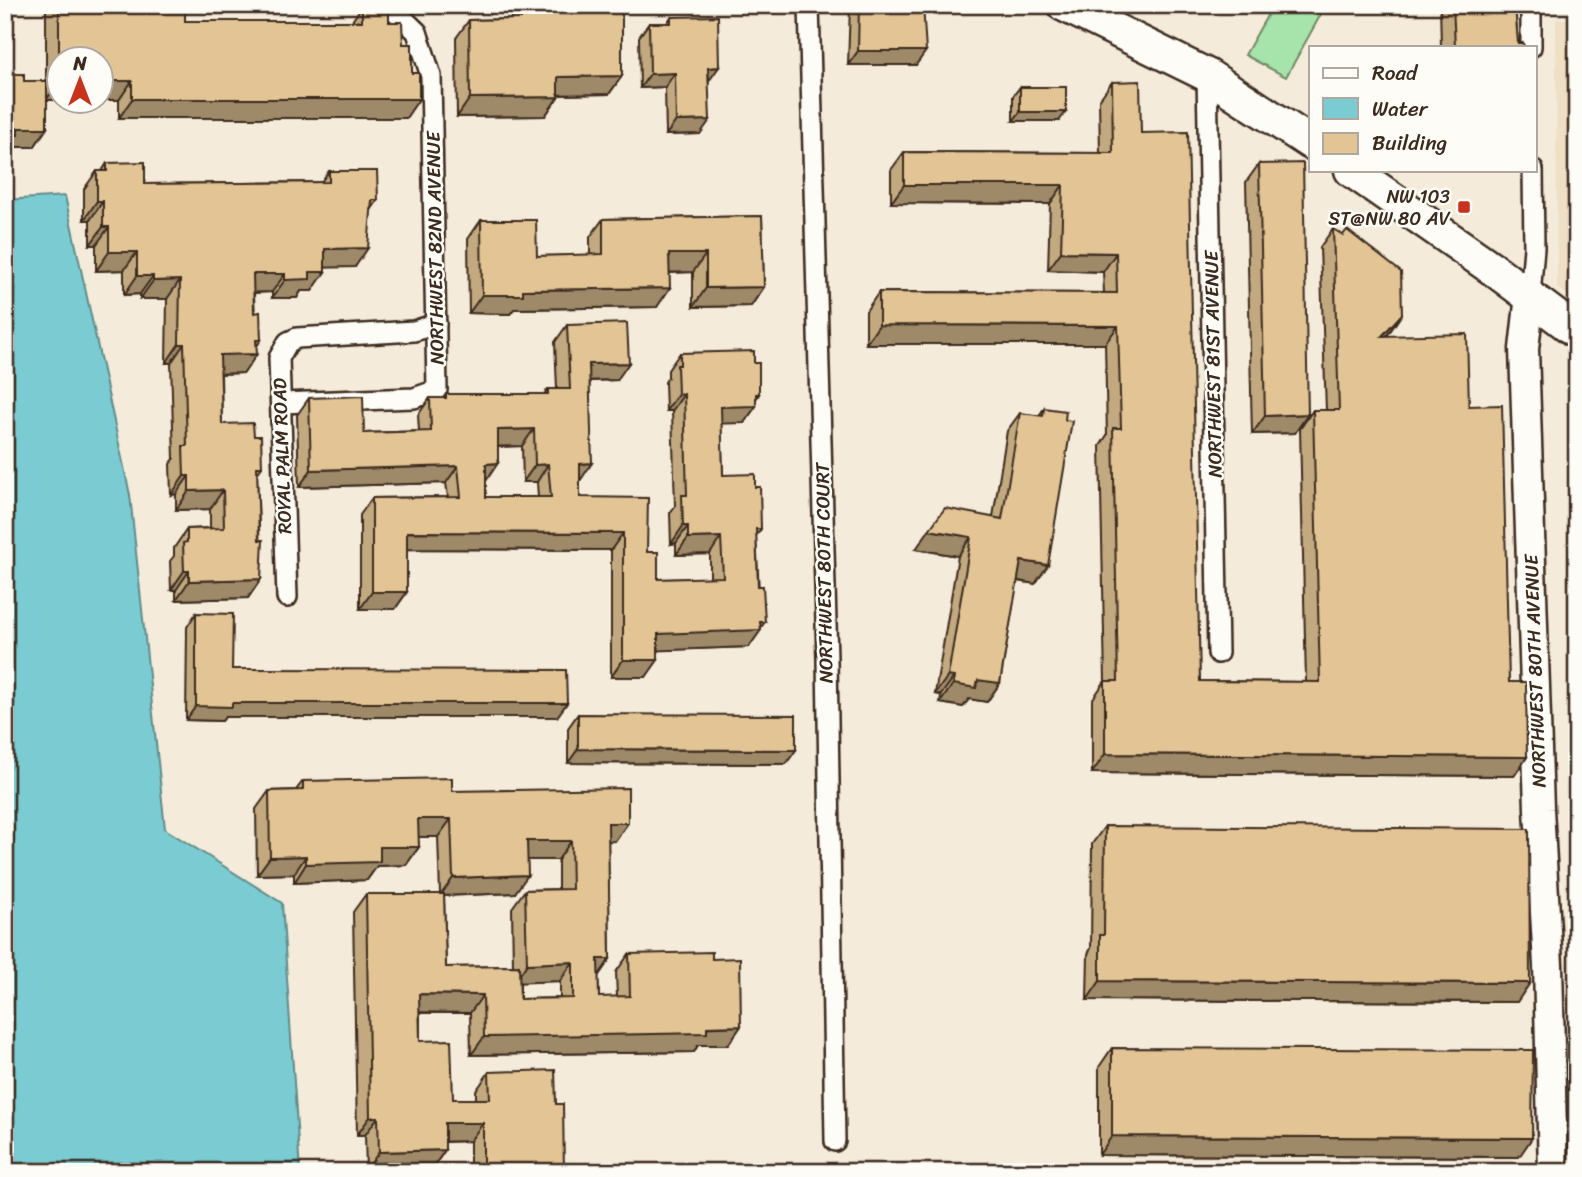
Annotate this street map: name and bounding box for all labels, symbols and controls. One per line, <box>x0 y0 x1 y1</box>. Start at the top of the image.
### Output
north arrow <box>46 46 116 116</box>
legend <box>1309 46 1536 172</box>
text: N <box>72 47 87 80</box>
text: Road <box>1372 54 1419 92</box>
text: Water <box>1372 90 1429 128</box>
text: Building <box>1372 124 1448 162</box>
street label: NORTHWEST 82ND AVENUE <box>416 130 454 365</box>
place label: NW 103 ST@NW 80 AV <box>1328 180 1451 235</box>
marker: NW 103 ST@NW 80 AV <box>1456 199 1472 215</box>
street label: NORTHWEST 81ST AVENUE <box>1194 249 1231 478</box>
street label: ROYAL PALM ROAD <box>263 377 301 535</box>
street label: NORTHWEST 80TH COURT <box>806 461 842 684</box>
street label: NORTHWEST 80TH AVENUE <box>1514 552 1556 788</box>

